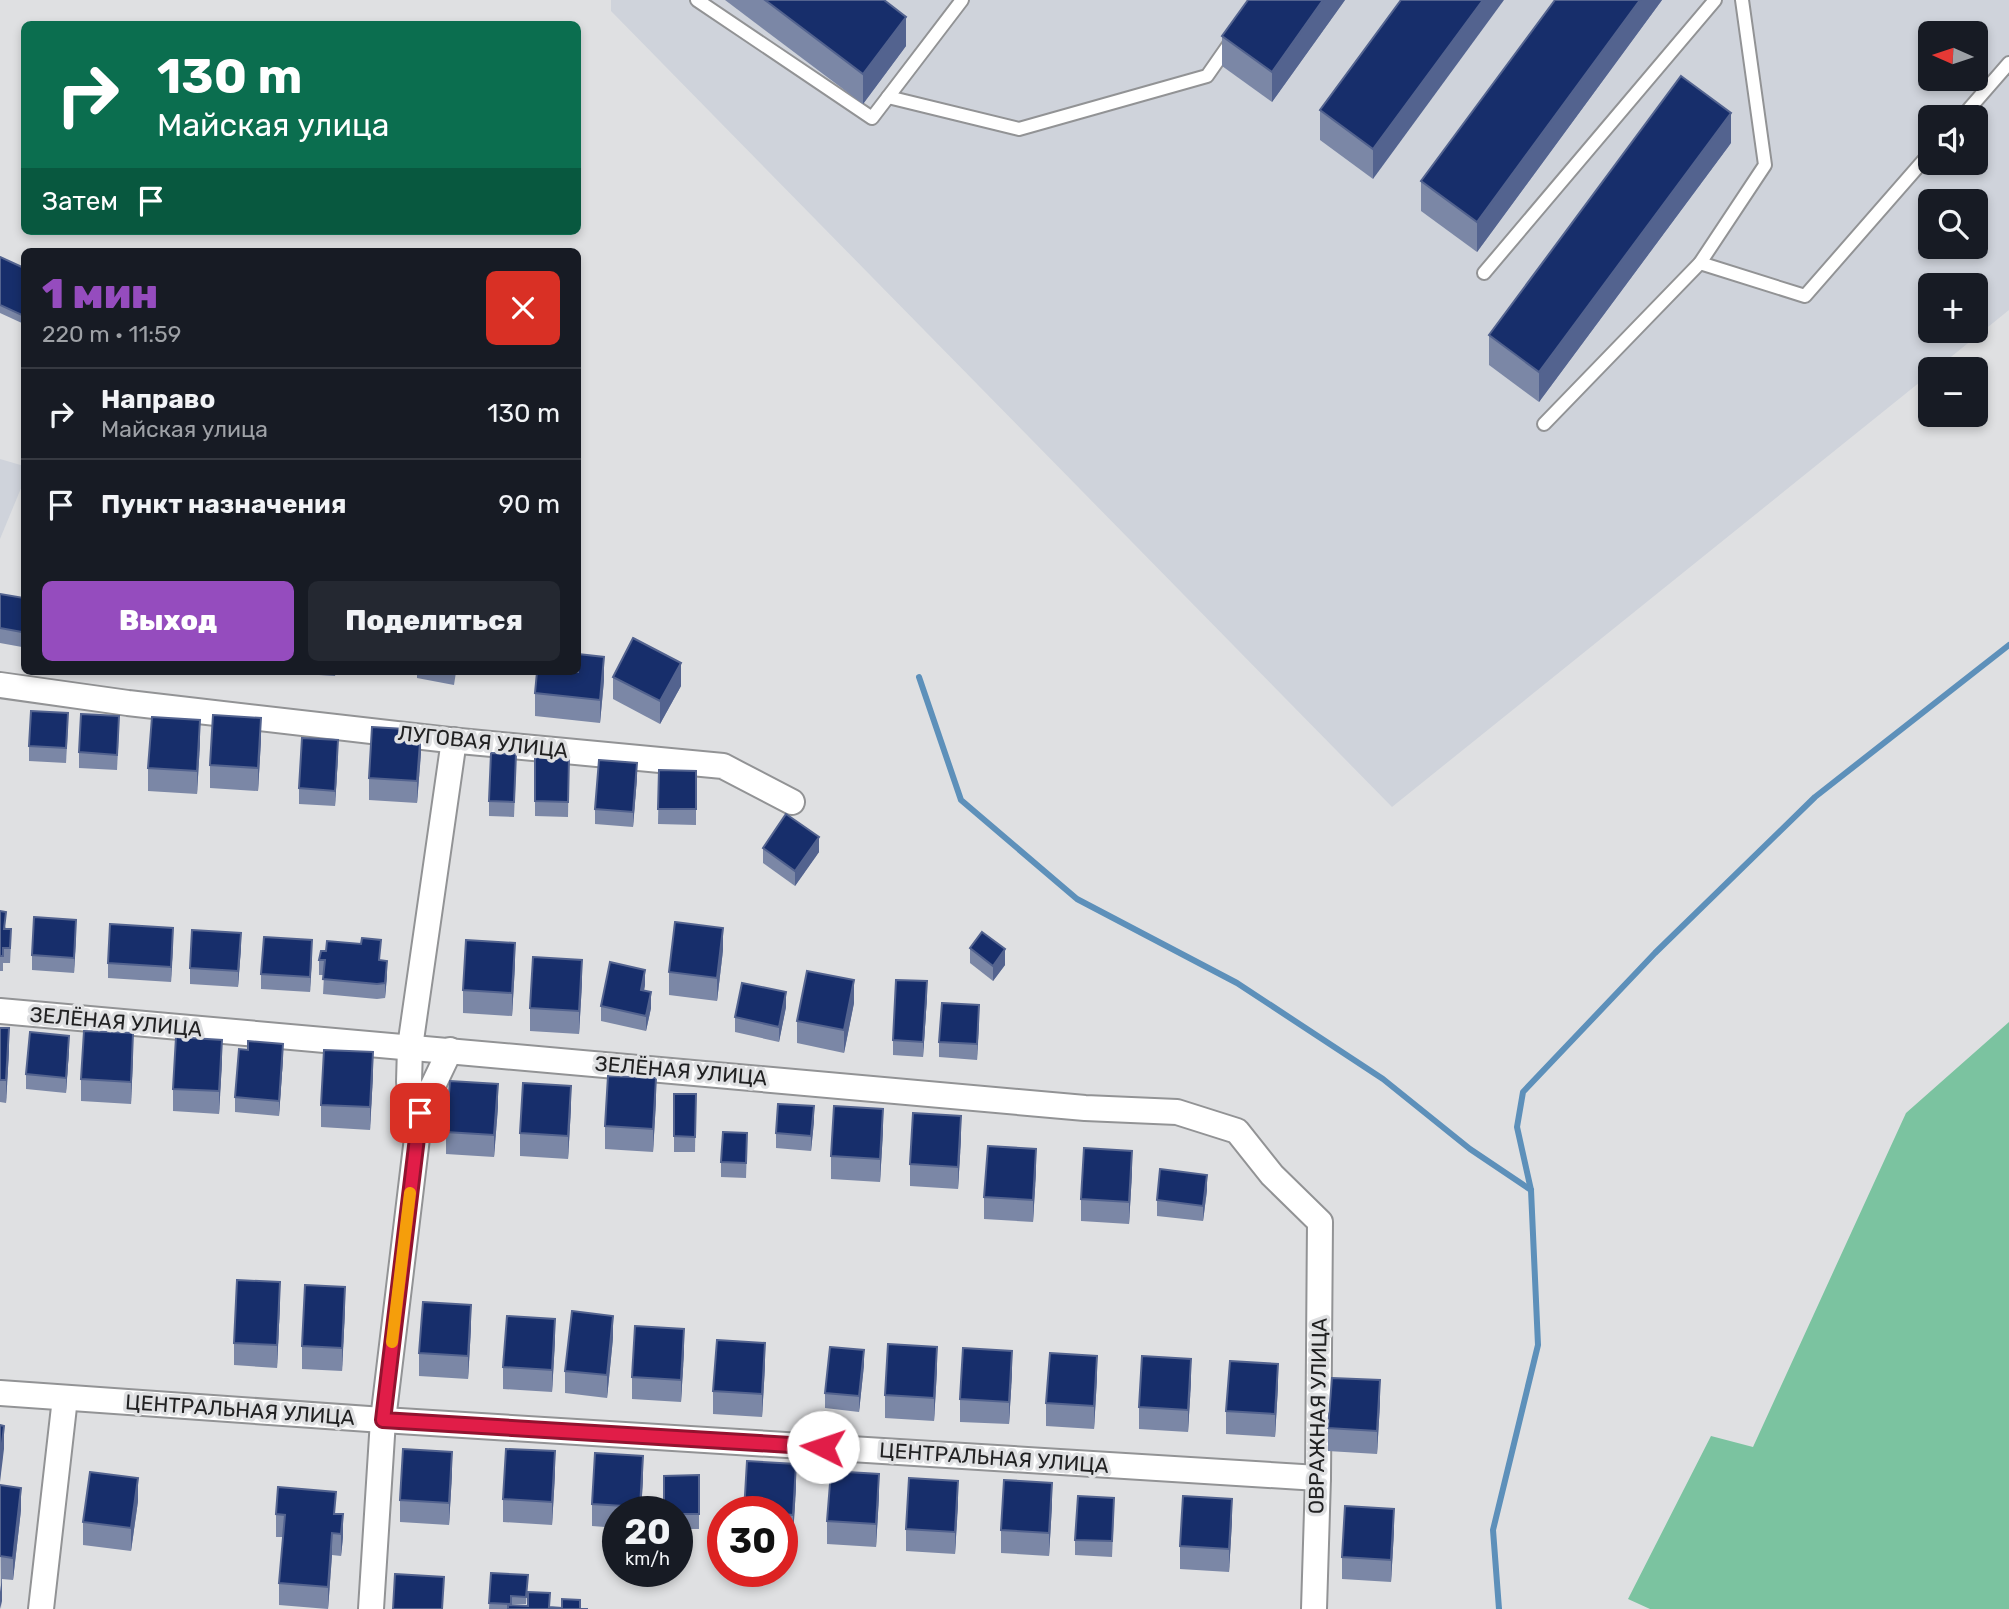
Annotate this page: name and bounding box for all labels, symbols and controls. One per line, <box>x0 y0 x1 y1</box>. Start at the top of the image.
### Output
north arrow <box>1918 21 1988 91</box>
map controls <box>1918 21 1988 427</box>
text: 130 m <box>157 47 302 105</box>
icon: right <box>42 49 133 140</box>
button: sound <box>1918 105 1988 175</box>
text: Майская улица <box>157 106 389 144</box>
icon: arrive <box>132 182 170 220</box>
text: Затем <box>42 186 118 217</box>
button: search <box>1918 189 1988 259</box>
text: 1 мин <box>42 269 158 319</box>
button: close <box>486 271 560 345</box>
button: + <box>1918 273 1988 343</box>
text: 220 m · 11:59 <box>42 320 181 348</box>
button: − <box>1918 357 1988 427</box>
text: Направо <box>101 384 215 415</box>
icon: right <box>42 395 80 433</box>
text: 130 m <box>487 398 560 429</box>
text: Майская улица <box>101 415 268 443</box>
icon: arrive <box>42 486 80 524</box>
text: Пункт назначения <box>101 489 346 520</box>
text: 90 m <box>499 489 560 520</box>
button: Выход <box>42 581 294 661</box>
button: Поделиться <box>308 581 560 661</box>
street label: ЛУГОВАЯ УЛИЦА <box>397 720 569 763</box>
street label: ЗЕЛЁНАЯ УЛИЦА <box>29 1002 203 1041</box>
street label: ЗЕЛЁНАЯ УЛИЦА <box>594 1051 768 1090</box>
pin <box>390 1083 450 1143</box>
icon: arrive <box>401 1094 439 1132</box>
street label: ОВРАЖНАЯ УЛИЦА <box>1303 1318 1332 1514</box>
street label: ЦЕНТРАЛЬНАЯ УЛИЦА <box>124 1389 356 1430</box>
position arrow <box>786 1410 860 1484</box>
street label: ЦЕНТРАЛЬНАЯ УЛИЦА <box>878 1437 1110 1478</box>
speed limit sign: 30 <box>707 1496 798 1587</box>
text: 20 <box>624 1511 671 1553</box>
text: km/h <box>625 1548 670 1570</box>

